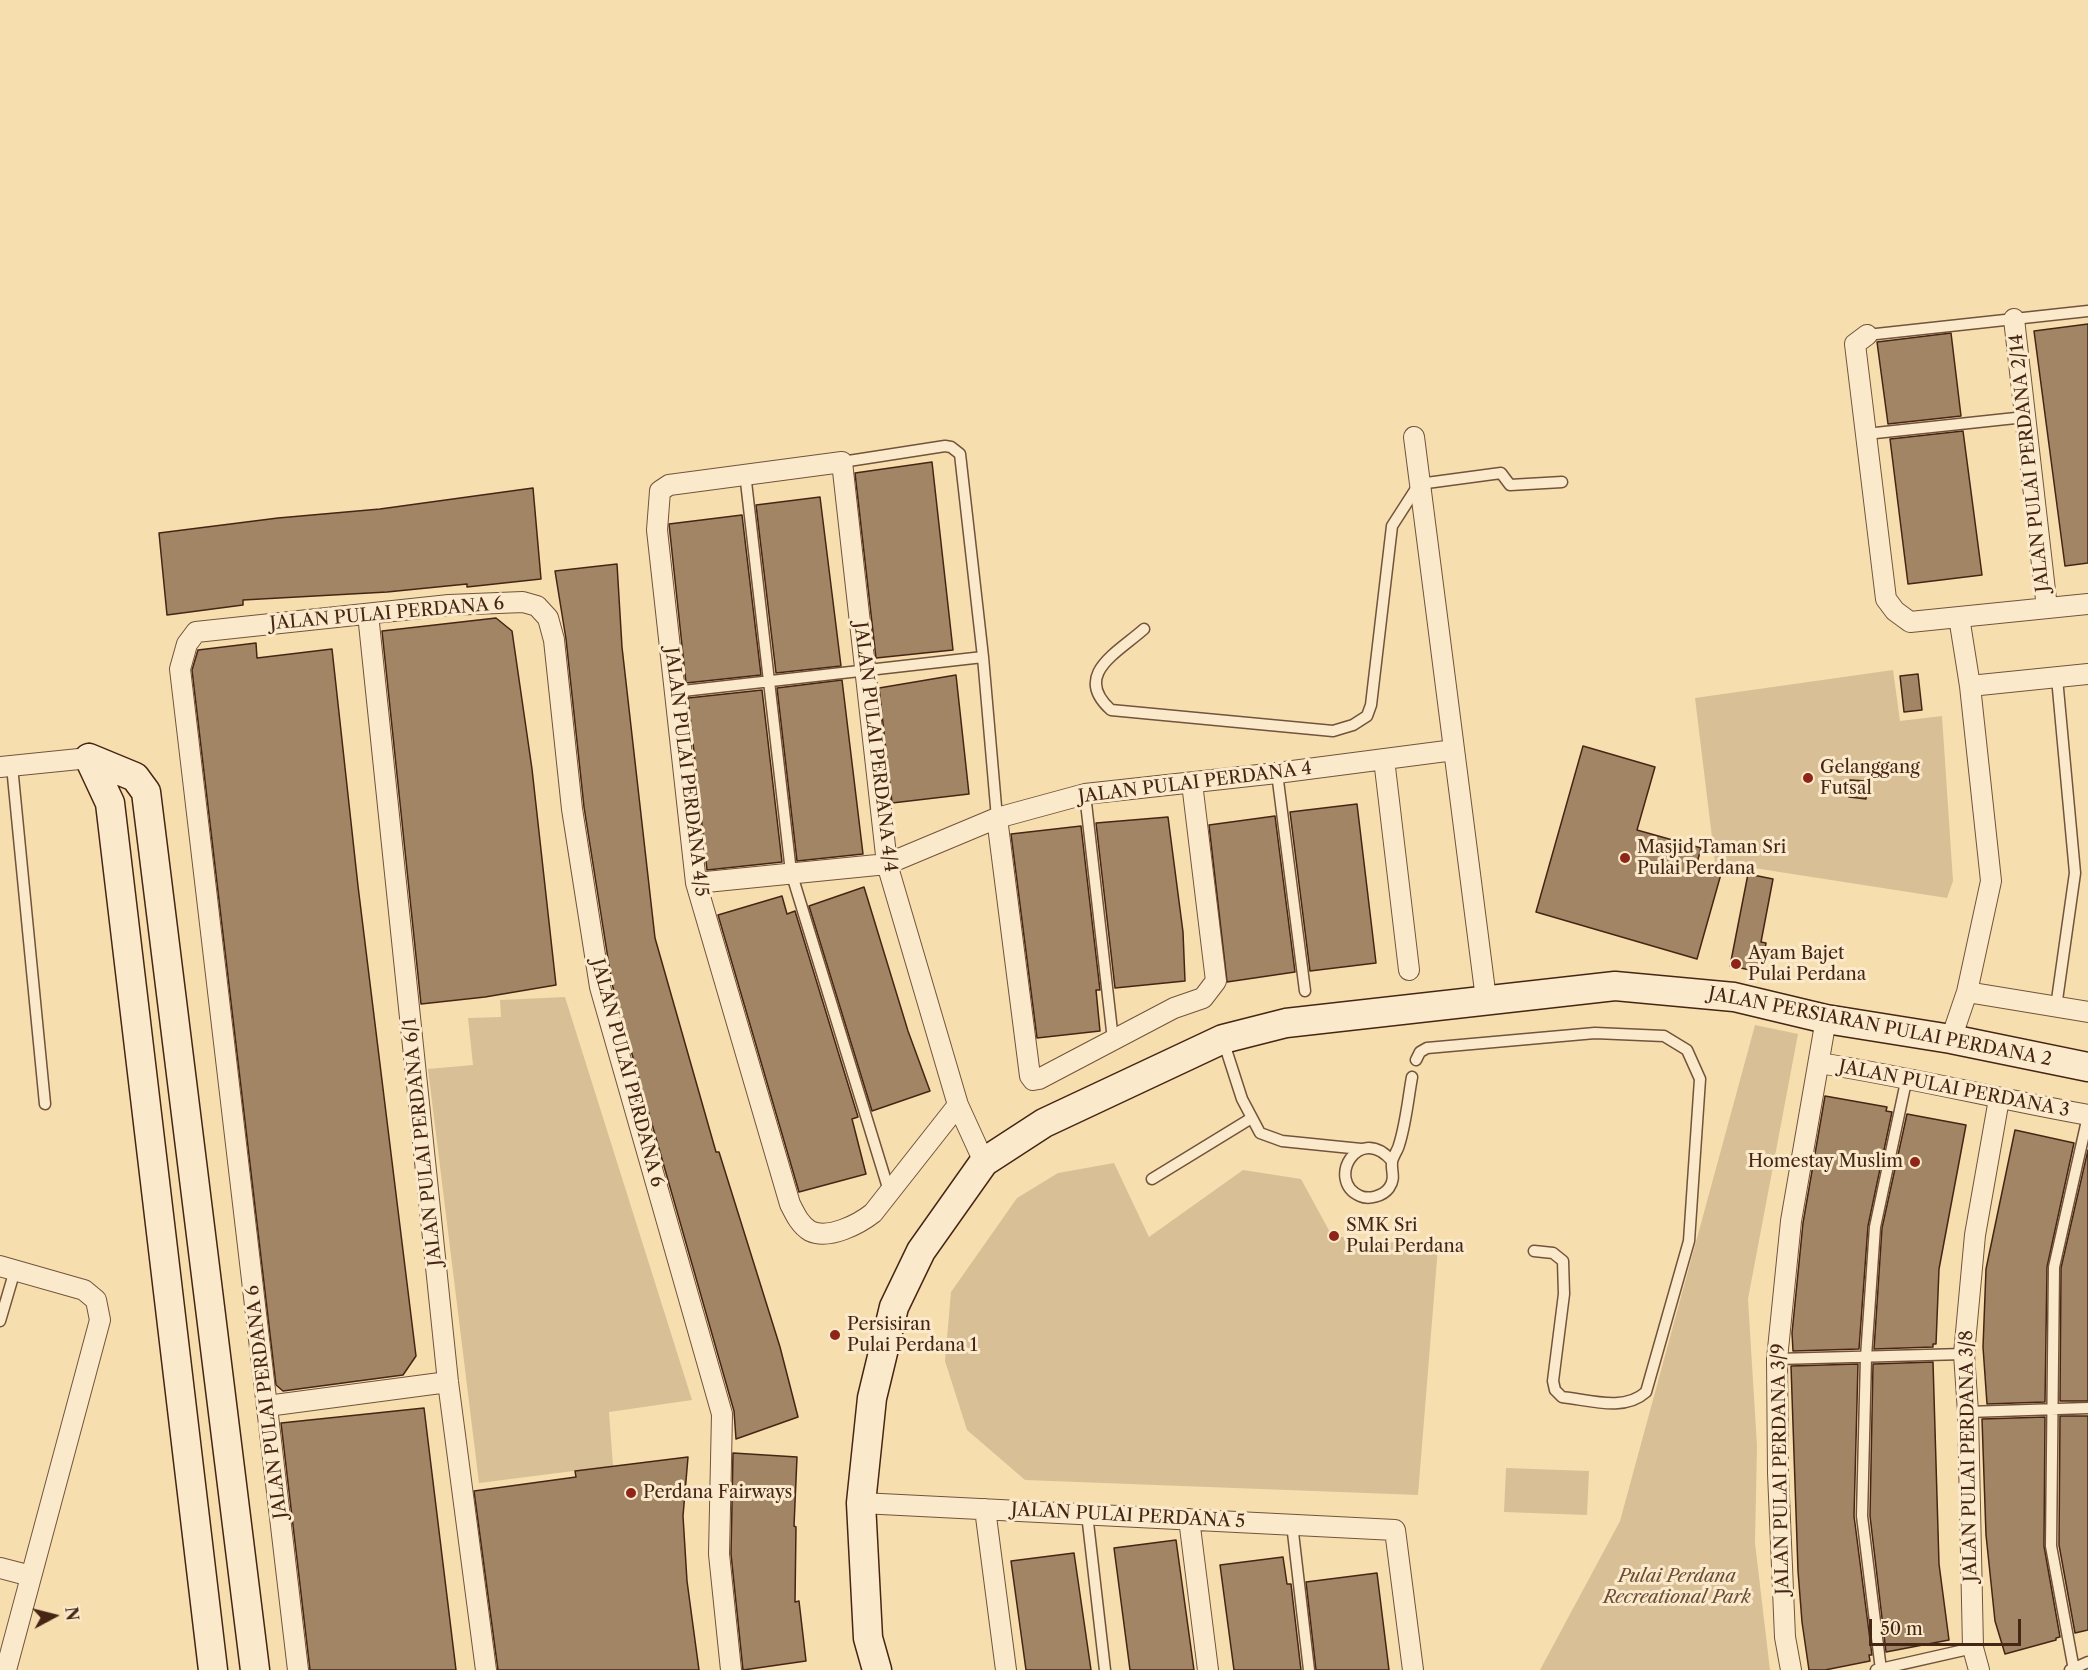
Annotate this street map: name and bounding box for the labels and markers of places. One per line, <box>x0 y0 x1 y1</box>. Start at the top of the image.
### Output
place label: Gelanggang Futsal <box>1820 757 1920 800</box>
marker: Gelanggang Futsal <box>1801 771 1815 785</box>
place label: Masjid Taman Sri Pulai Perdana <box>1637 837 1786 880</box>
marker: Masjid Taman Sri Pulai Perdana <box>1618 851 1632 865</box>
place label: Ayam Bajet Pulai Perdana <box>1748 943 1866 986</box>
marker: Ayam Bajet Pulai Perdana <box>1729 957 1743 971</box>
place label: Homestay Muslim <box>1748 1151 1903 1173</box>
marker: Homestay Muslim <box>1908 1155 1922 1169</box>
place label: SMK Sri Pulai Perdana <box>1346 1215 1464 1258</box>
marker: SMK Sri Pulai Perdana <box>1327 1229 1341 1243</box>
place label: Persisiran Pulai Perdana 1 <box>847 1314 978 1356</box>
marker: Persisiran Pulai Perdana 1 <box>828 1328 842 1342</box>
place label: Perdana Fairways <box>643 1482 792 1504</box>
marker: Perdana Fairways <box>624 1486 638 1500</box>

